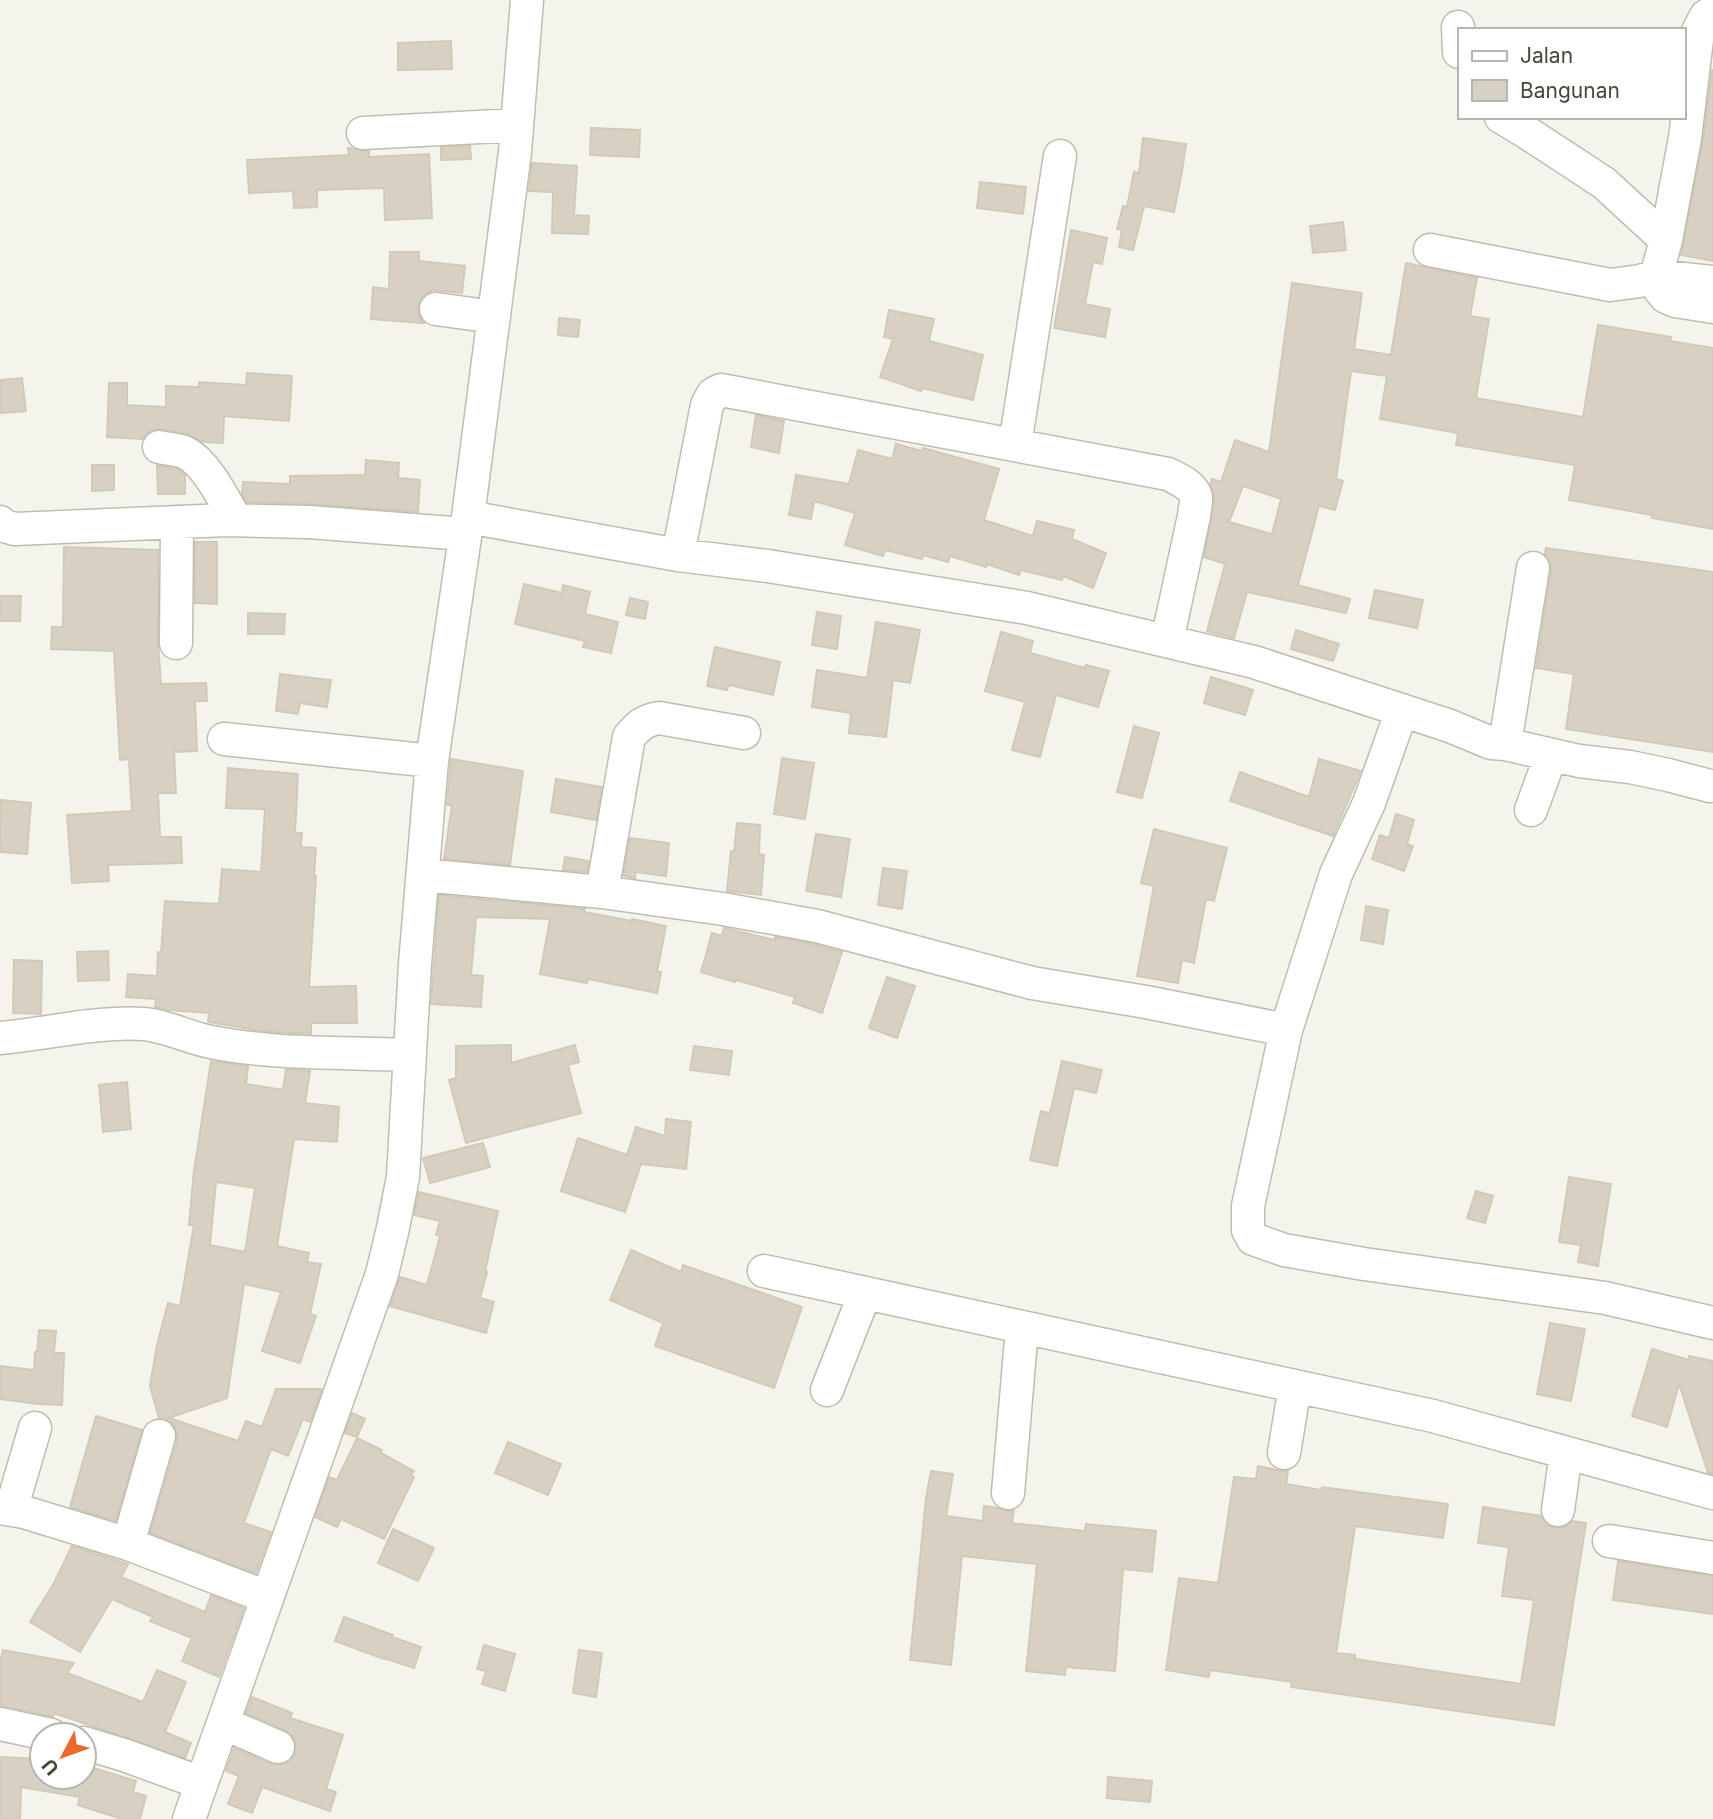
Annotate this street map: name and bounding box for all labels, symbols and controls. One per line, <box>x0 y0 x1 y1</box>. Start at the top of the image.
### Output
legend <box>1458 28 1685 119</box>
text: Jalan <box>1520 43 1573 68</box>
text: Bangunan <box>1520 78 1620 103</box>
north arrow <box>28 1721 98 1791</box>
text: U <box>37 1754 64 1780</box>

